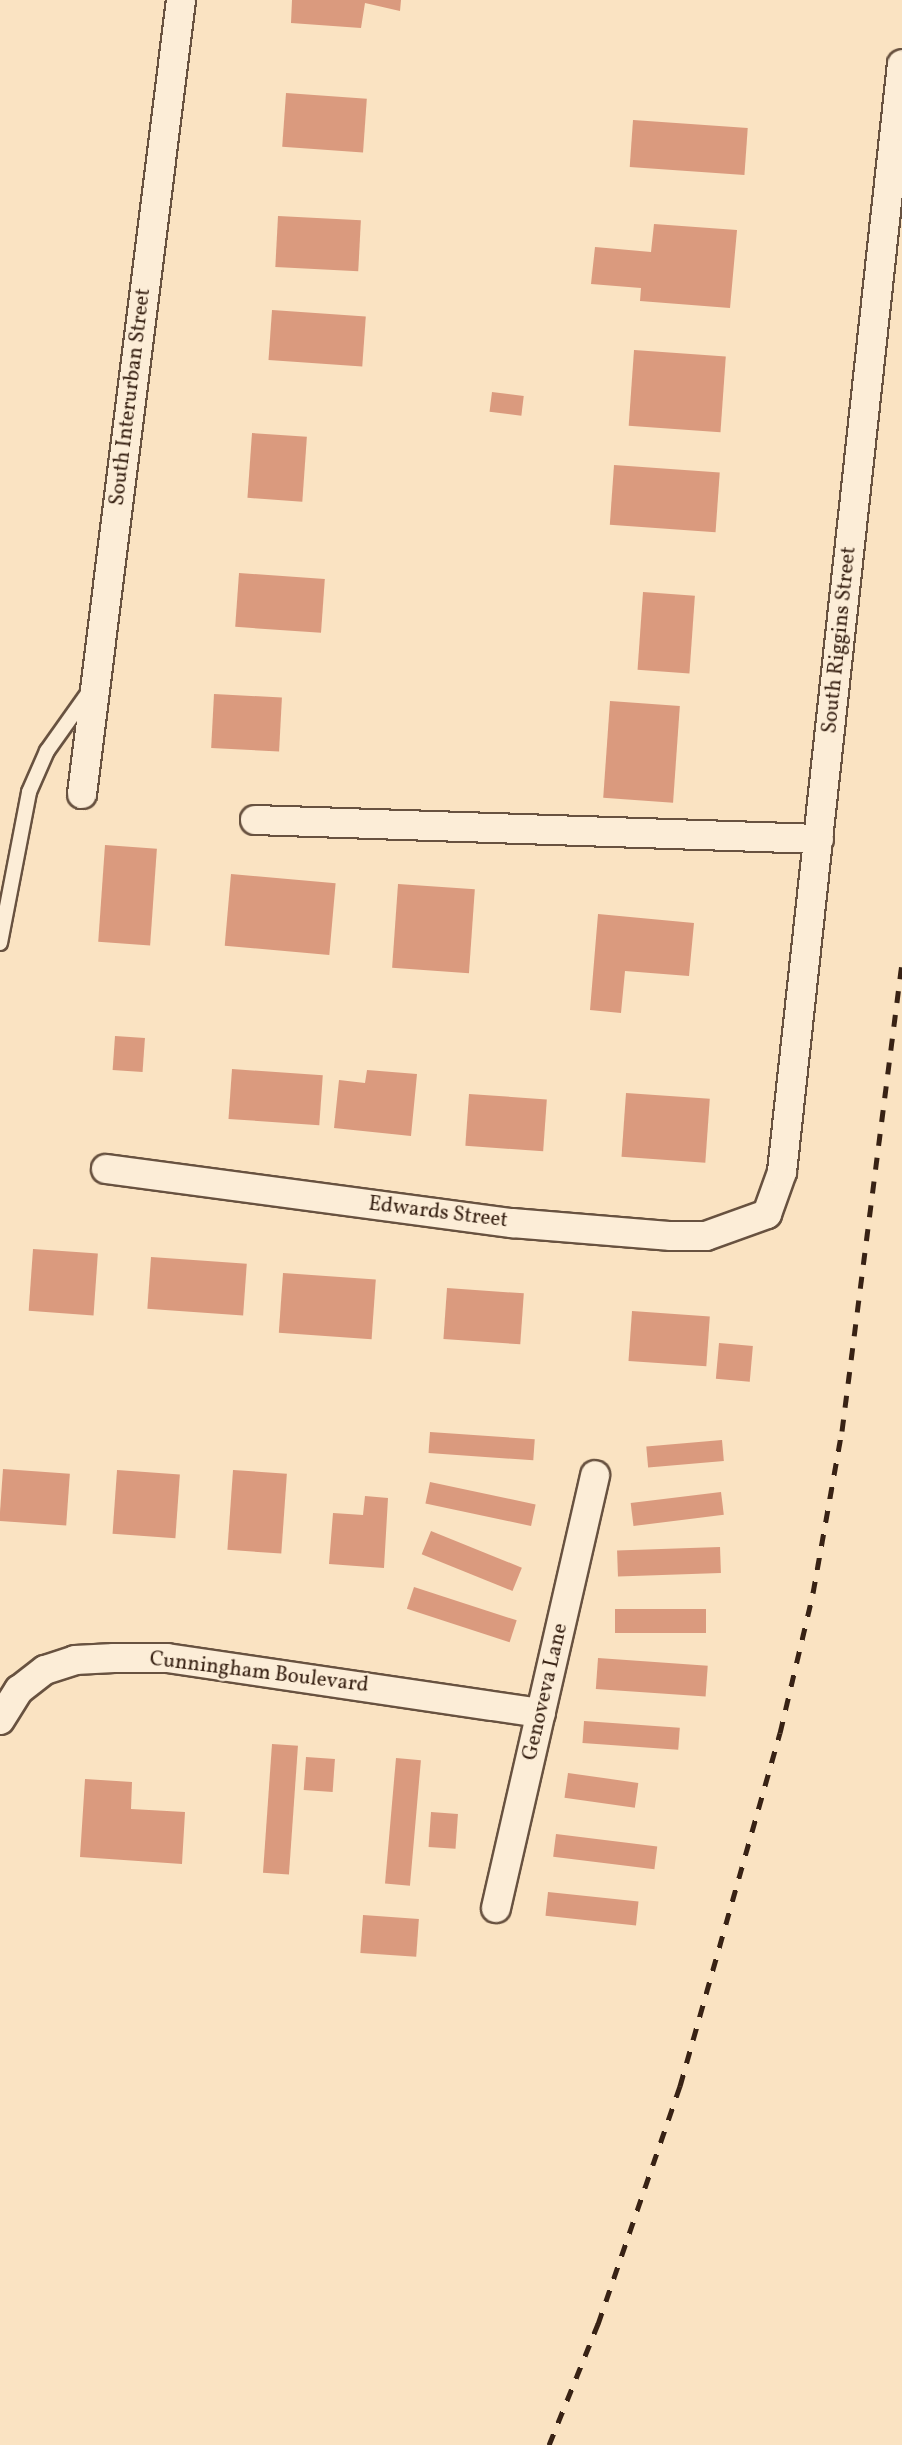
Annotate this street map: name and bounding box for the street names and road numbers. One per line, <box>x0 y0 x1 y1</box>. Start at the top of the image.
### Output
street label: South Interurban Street <box>105 287 157 507</box>
street label: South Riggins Street <box>818 545 862 735</box>
street label: Edwards Street <box>367 1192 509 1234</box>
street label: Genoveva Lane <box>518 1621 574 1763</box>
street label: Cunningham Boulevard <box>148 1647 370 1699</box>

